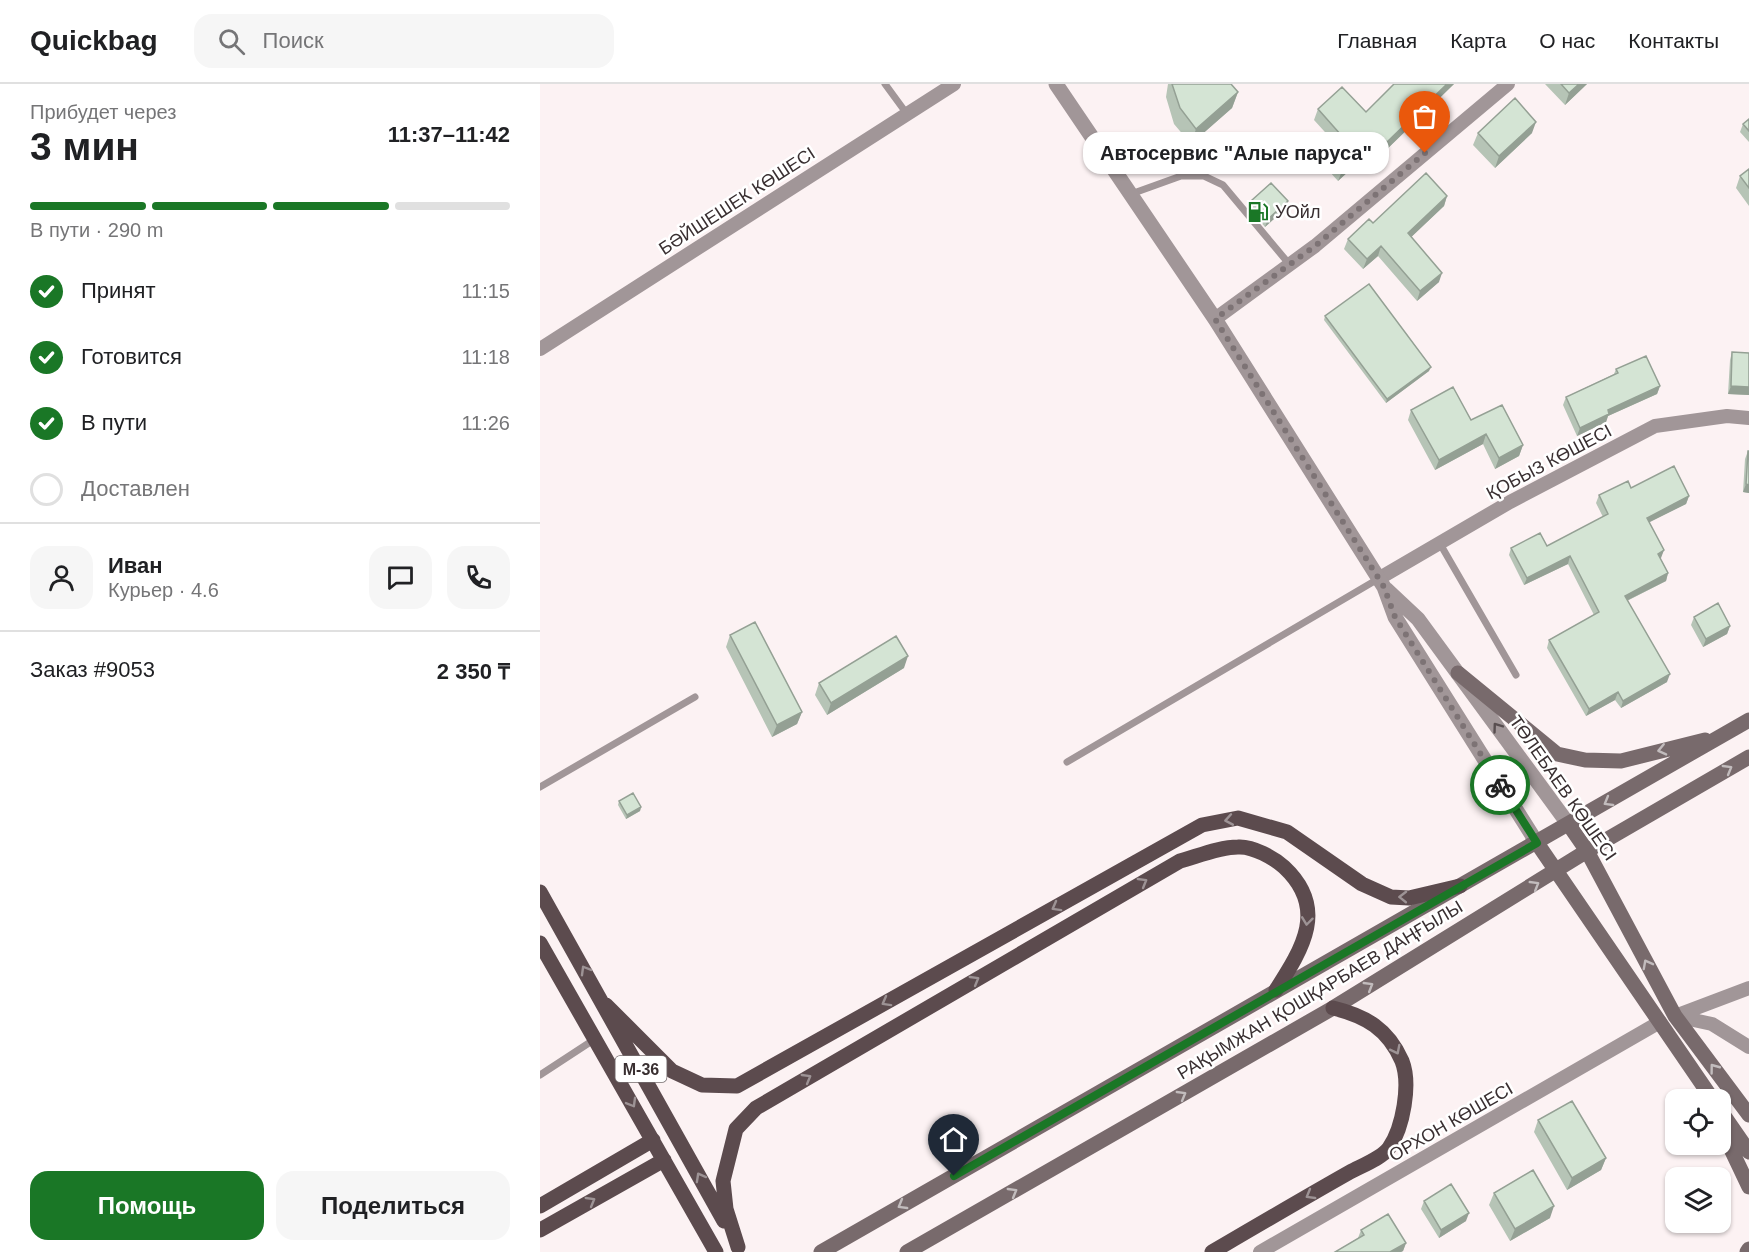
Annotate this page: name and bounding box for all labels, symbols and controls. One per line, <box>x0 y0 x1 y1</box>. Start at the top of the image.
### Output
search box <box>194 14 614 68</box>
text: Quickbag <box>30 25 158 56</box>
icon: search <box>215 25 248 58</box>
text: Поиск <box>263 28 324 53</box>
text: Главная <box>1337 29 1417 52</box>
text: Карта <box>1450 29 1506 52</box>
text: О нас <box>1539 29 1595 52</box>
text: Контакты <box>1628 29 1719 52</box>
pin <box>1399 91 1450 153</box>
icon: bag <box>1408 100 1441 133</box>
text: Прибудет через <box>30 101 176 123</box>
text: 11:37–11:42 <box>388 122 510 147</box>
text: 3 мин <box>30 125 139 168</box>
callout: Автосервис "Алые паруса" <box>1083 132 1389 174</box>
street label: БӘЙШЕШЕК КӨШЕСІ <box>655 142 819 259</box>
text: Автосервис "Алые паруса" <box>1100 142 1372 164</box>
fuel station icon: УОйл <box>1246 200 1270 224</box>
place label: УОйл <box>1275 202 1320 222</box>
text: В пути · 290 m <box>30 219 163 241</box>
icon: check <box>30 275 63 308</box>
text: Принят <box>81 278 155 303</box>
text: 11:15 <box>461 280 510 302</box>
icon: check <box>30 341 63 374</box>
text: Готовится <box>81 344 182 369</box>
text: 11:18 <box>461 346 510 368</box>
icon: check <box>30 407 63 440</box>
text: В пути <box>81 410 147 435</box>
text: 11:26 <box>461 412 510 434</box>
street label: ҚОБЫЗ КӨШЕСІ <box>1483 421 1615 503</box>
text: Доставлен <box>81 476 190 501</box>
button: person <box>30 546 93 609</box>
button: chat <box>369 546 432 609</box>
button: phone <box>447 546 510 609</box>
text: Иван <box>108 553 163 578</box>
text: Курьер · 4.6 <box>108 579 219 601</box>
text: Заказ #9053 <box>30 657 155 682</box>
text: 2 350 ₸ <box>437 659 510 684</box>
street label: ТӨЛЕБАЕВ КӨШЕСІ <box>1505 712 1621 864</box>
one-way arrow <box>1494 722 1505 733</box>
one-way arrow <box>1658 743 1668 756</box>
courier <box>1470 755 1530 815</box>
one-way arrow <box>1722 765 1732 776</box>
icon: bike <box>1484 769 1517 802</box>
one-way arrow <box>1604 795 1614 807</box>
one-way arrow <box>1225 813 1234 825</box>
one-way arrow <box>1137 878 1147 889</box>
one-way arrow <box>1529 880 1539 892</box>
one-way arrow <box>1399 891 1408 903</box>
street label: РАҚЫМЖАН ҚОШҚАРБАЕВ ДАҢҒЫЛЫ <box>1174 897 1466 1083</box>
one-way arrow <box>1052 900 1062 911</box>
one-way arrow <box>1301 917 1313 926</box>
one-way arrow <box>1643 960 1654 971</box>
one-way arrow <box>581 966 593 976</box>
one-way arrow <box>969 976 979 987</box>
one-way arrow <box>1363 982 1373 994</box>
one-way arrow <box>882 995 892 1006</box>
one-way arrow <box>1389 1044 1400 1055</box>
road number: M-36 <box>616 1056 666 1082</box>
one-way arrow <box>1710 1064 1721 1075</box>
one-way arrow <box>800 1074 811 1086</box>
street label: ОРХОН КӨШЕСІ <box>1386 1078 1516 1166</box>
map controls <box>1665 1089 1731 1233</box>
button: locate <box>1665 1089 1731 1155</box>
one-way arrow <box>1176 1091 1186 1102</box>
one-way arrow <box>624 1097 636 1107</box>
pin <box>928 1114 979 1176</box>
icon: home <box>937 1123 970 1156</box>
button: layers <box>1665 1167 1731 1233</box>
button: Помощь <box>30 1171 264 1240</box>
button: Поделиться <box>276 1171 510 1240</box>
one-way arrow <box>696 1173 707 1184</box>
one-way arrow <box>1007 1187 1017 1199</box>
one-way arrow <box>1306 1188 1316 1199</box>
one-way arrow <box>585 1197 595 1209</box>
one-way arrow <box>898 1198 908 1209</box>

